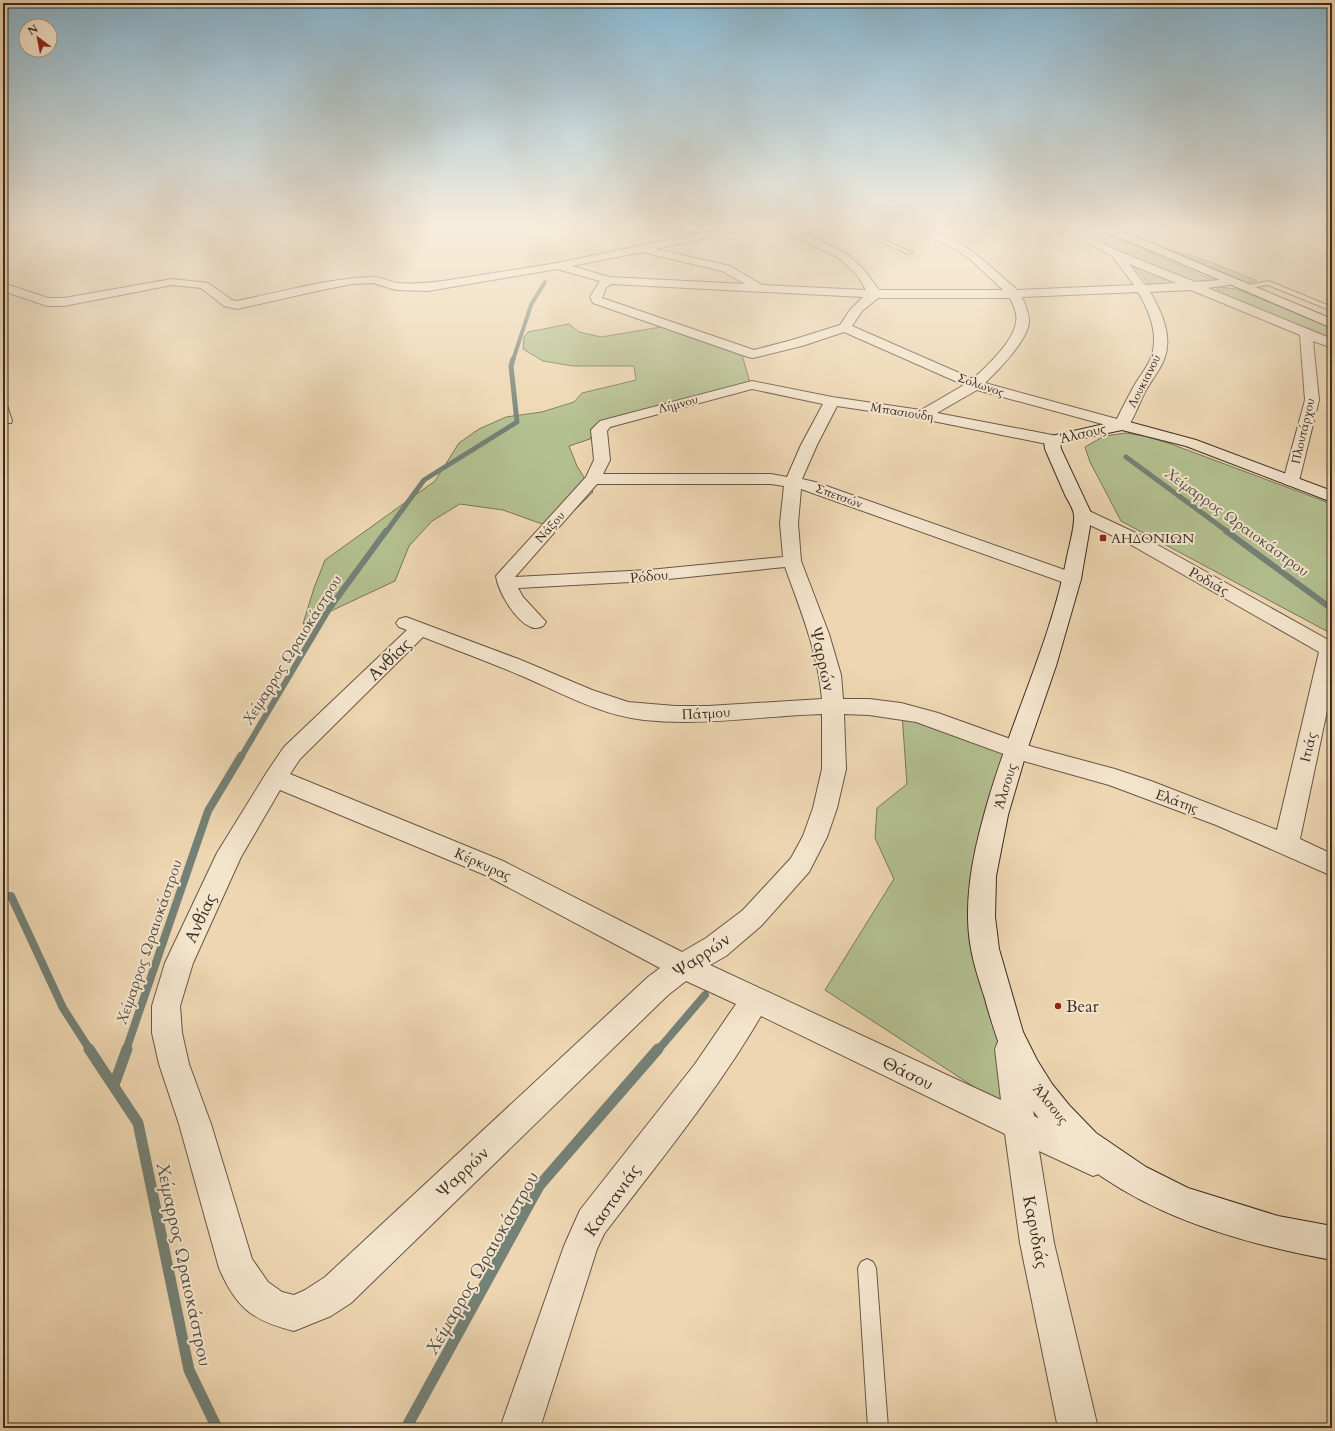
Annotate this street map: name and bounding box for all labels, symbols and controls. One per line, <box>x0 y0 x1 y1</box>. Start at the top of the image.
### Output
north arrow <box>18 18 58 58</box>
text: N <box>25 21 41 39</box>
street label: Λουκιανού <box>1124 352 1164 410</box>
street label: Σόλωνος <box>956 370 1006 400</box>
street label: Λήμνου <box>656 391 700 417</box>
street label: Πλουτάρχου <box>1288 397 1318 465</box>
street label: Μπασιούδη <box>869 399 935 425</box>
street label: Άλσους <box>1058 419 1108 448</box>
water label: Χείμαρρος Ωραιοκάστρου <box>1161 463 1313 581</box>
street label: Σπετσών <box>813 480 865 512</box>
street label: Νάξου <box>532 508 568 546</box>
place label: ΑΗΔΟΝΙΩΝ <box>1111 529 1194 548</box>
marker: ΑΗΔΟΝΙΩΝ <box>1098 533 1108 543</box>
street label: Ροδιάς <box>1185 563 1232 600</box>
street label: Ρόδου <box>629 565 669 588</box>
water label: Χείμαρρος Ωραιοκάστρου <box>238 571 347 729</box>
street label: Ψαρρών <box>804 625 841 693</box>
street label: Ανθίας <box>363 633 416 686</box>
street label: Πάτμου <box>681 703 731 724</box>
street label: Ιτιάς <box>1296 730 1321 764</box>
street label: Άλσους <box>990 761 1021 811</box>
street label: Ελάτης <box>1153 785 1201 818</box>
street label: Κέρκυρας <box>451 844 514 885</box>
water label: Χείμαρρος Ωραιοκάστρου <box>111 857 187 1027</box>
street label: Ανθίας <box>179 890 222 947</box>
street label: Ψαρρών <box>668 928 735 983</box>
place label: Bear <box>1066 995 1100 1018</box>
marker: Bear <box>1053 1001 1063 1011</box>
street label: Θάσου <box>878 1051 937 1096</box>
street label: Άλσους <box>1028 1080 1073 1128</box>
street label: Ψαρρών <box>431 1142 494 1203</box>
water label: Χείμαρρος Ωραιοκάστρου <box>150 1160 217 1369</box>
street label: Καστανιάς <box>579 1160 646 1241</box>
water label: Χείμαρρος Ωραιοκάστρου <box>420 1167 545 1360</box>
street label: Καρυδιάς <box>1017 1194 1054 1271</box>

